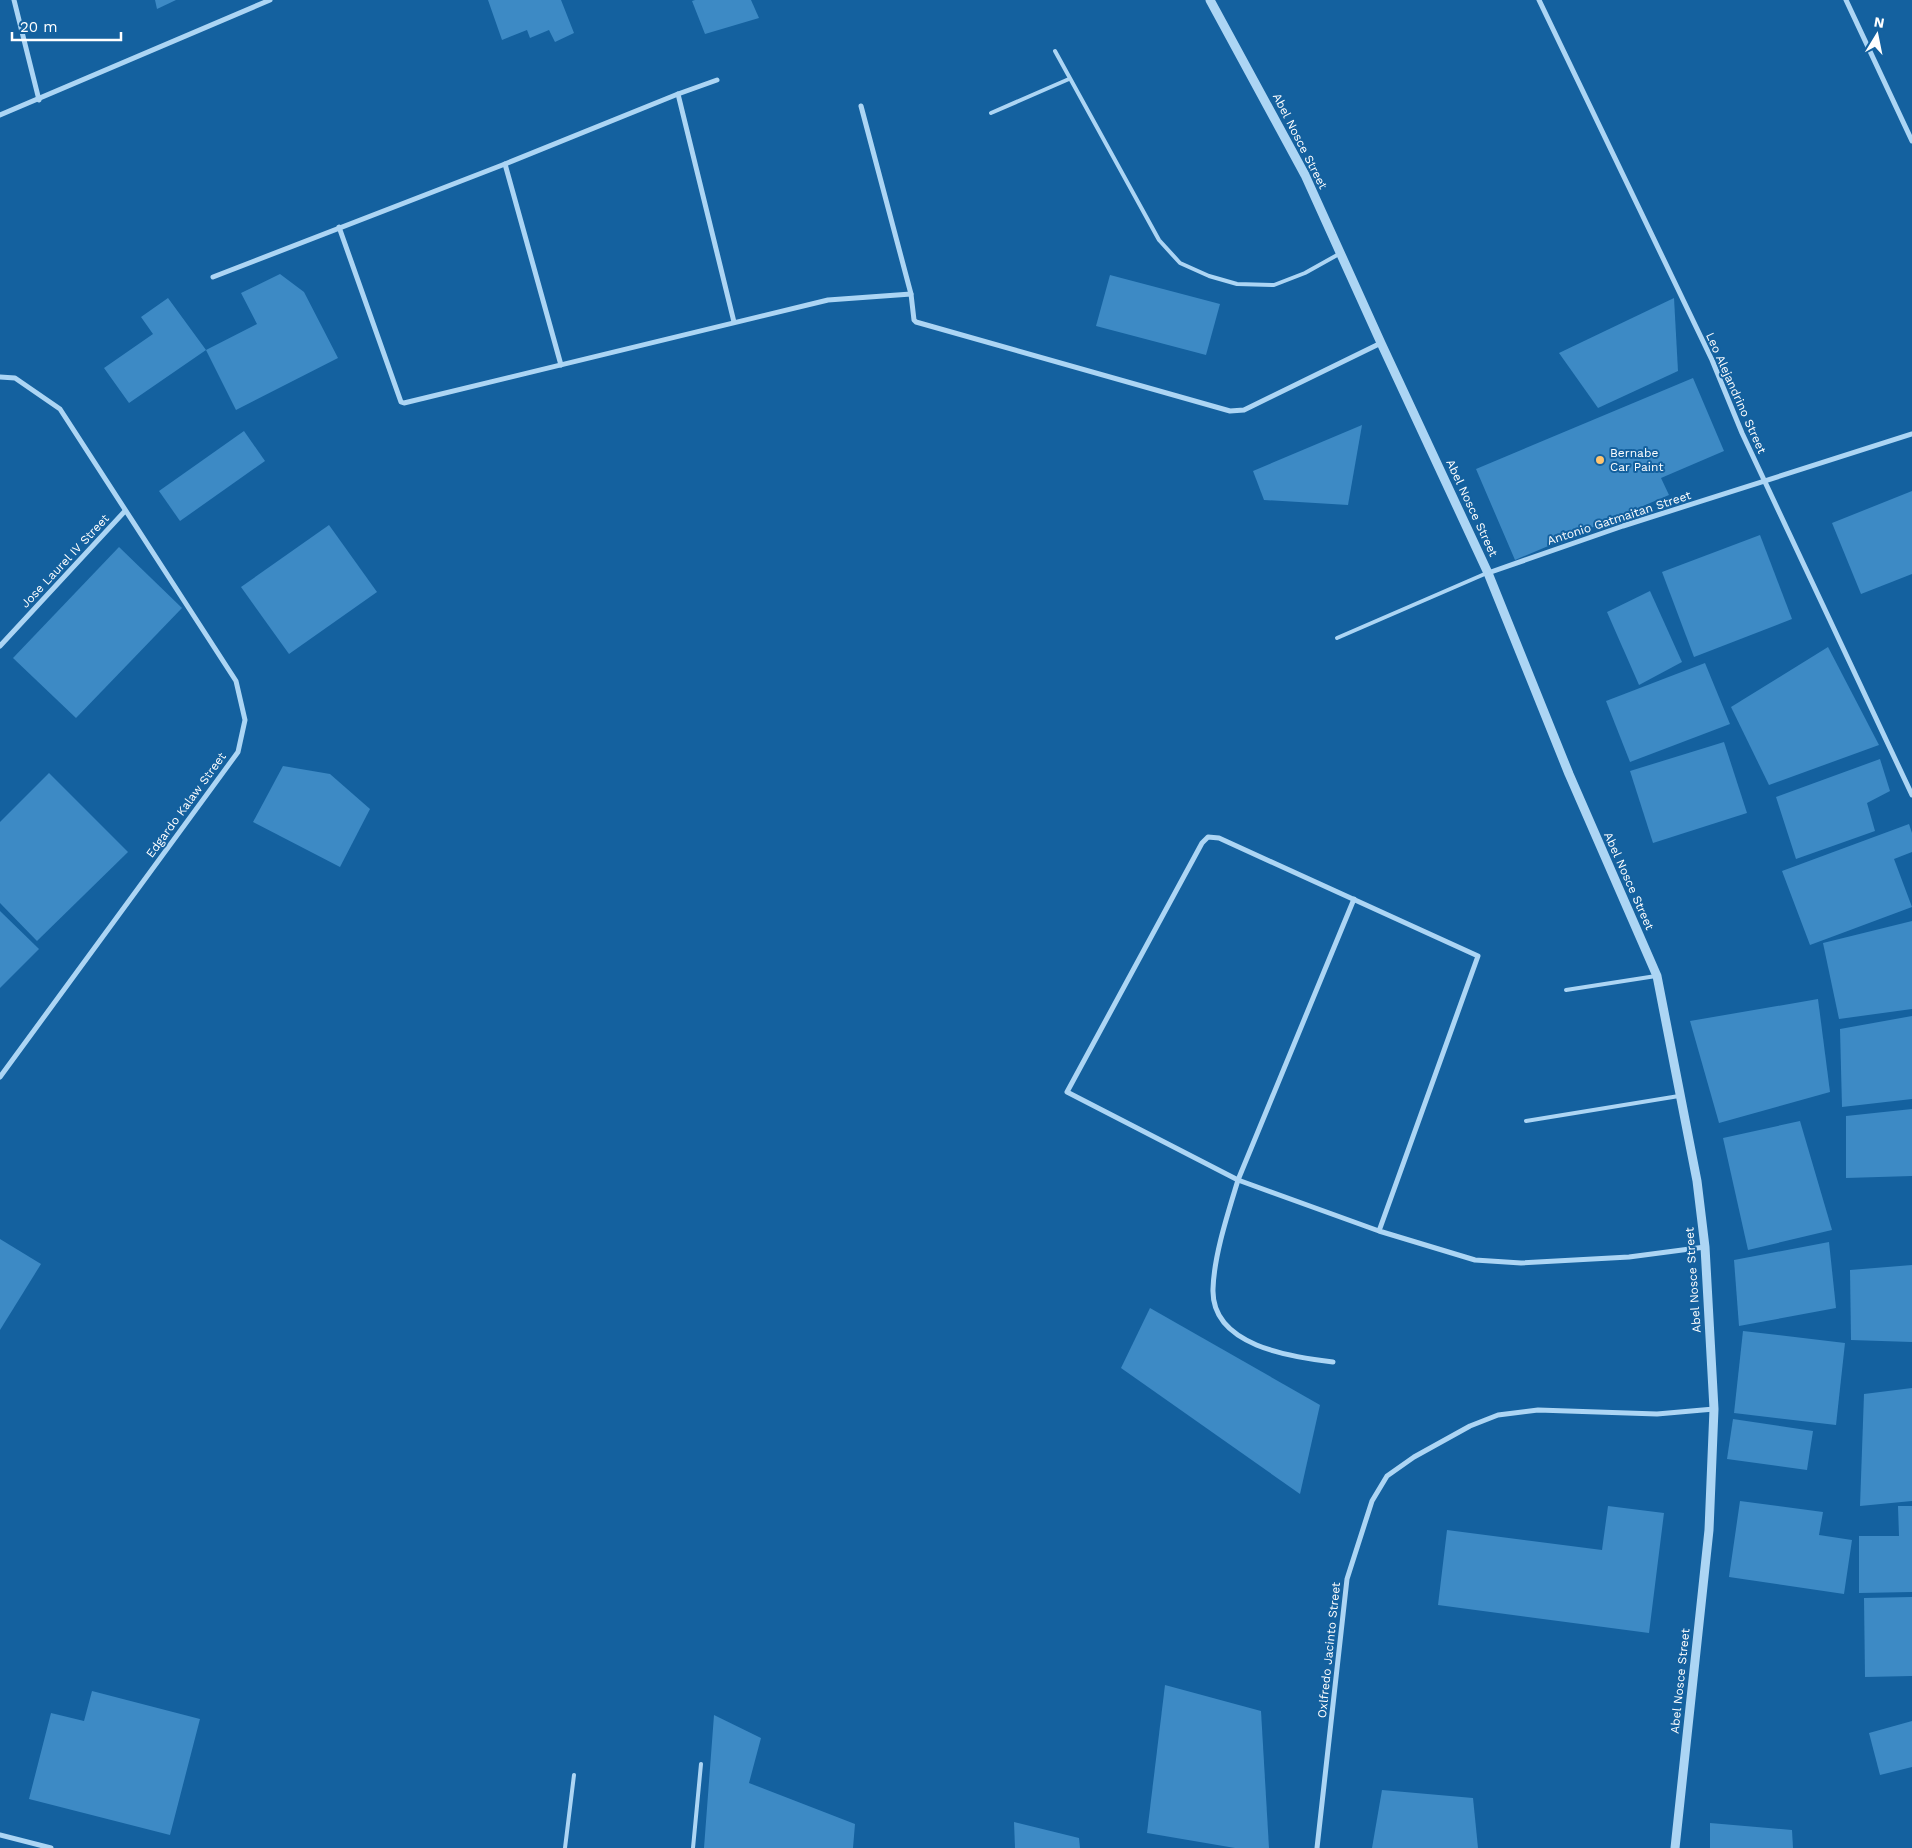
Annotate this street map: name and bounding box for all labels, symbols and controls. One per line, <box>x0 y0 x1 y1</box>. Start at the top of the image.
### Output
scale bar <box>12 10 121 42</box>
north arrow <box>1852 10 1902 60</box>
text: N <box>1873 13 1886 31</box>
text: 20 m <box>20 18 58 36</box>
street label: Abel Nosce Street <box>1270 91 1330 191</box>
street label: Leo Alejandrino Street <box>1703 330 1769 456</box>
place label: Bernabe Car Paint <box>1610 446 1663 474</box>
marker: Bernabe Car Paint <box>1594 454 1606 466</box>
street label: Abel Nosce Street <box>1443 457 1501 559</box>
street label: Antonio Gatmaitan Street <box>1545 488 1693 548</box>
street label: Jose Laurel IV Street <box>18 511 112 611</box>
street label: Edgardo Kalaw Street <box>143 750 229 860</box>
street label: Abel Nosce Street <box>1601 830 1657 932</box>
street label: Abel Nosce Street <box>1682 1227 1704 1333</box>
street label: Oxlfredo Jacinto Street <box>1315 1581 1343 1719</box>
street label: Abel Nosce Street <box>1668 1628 1692 1734</box>

